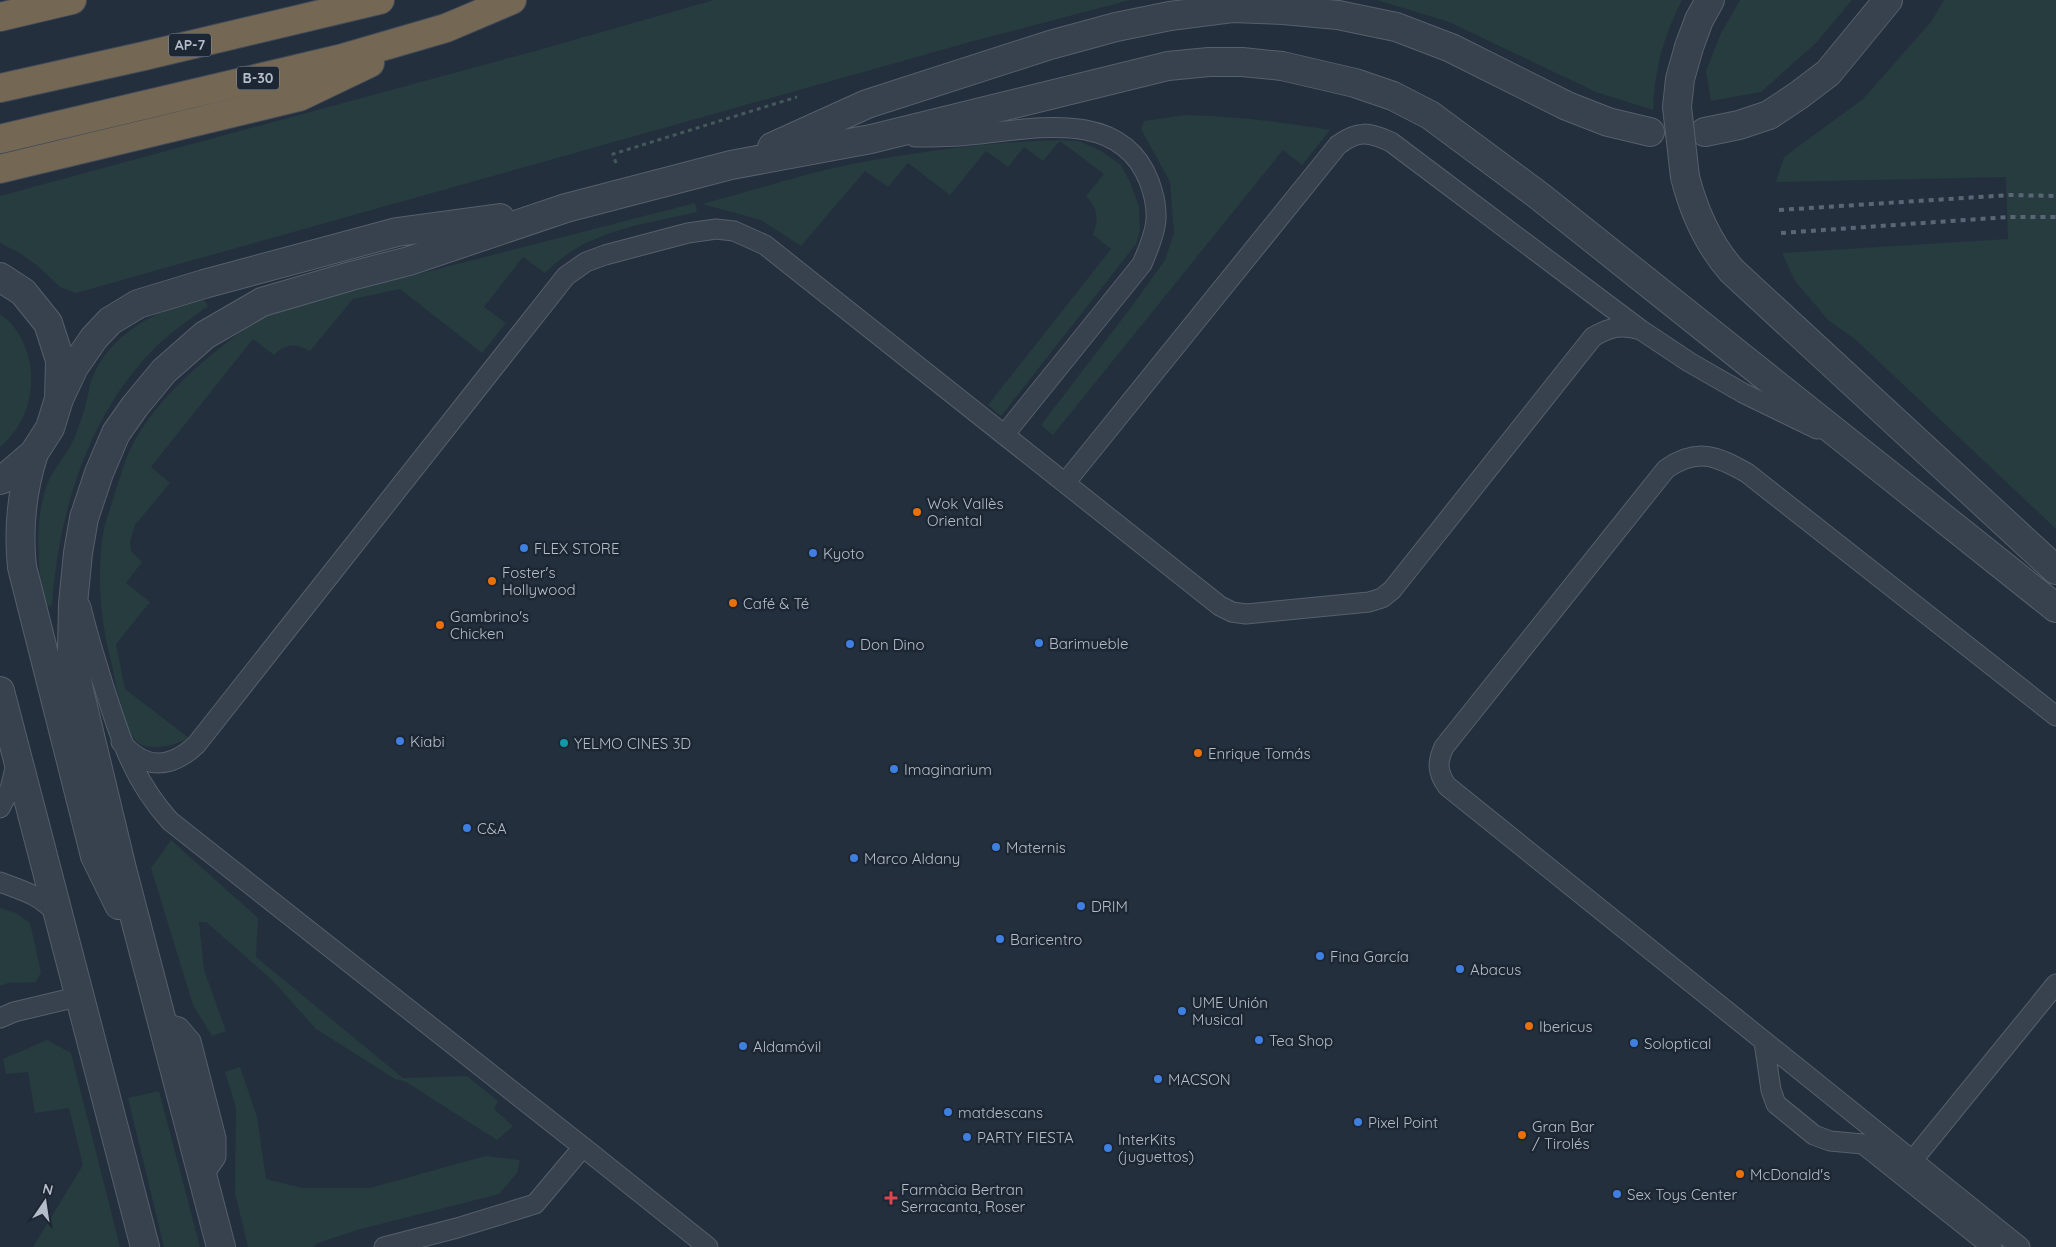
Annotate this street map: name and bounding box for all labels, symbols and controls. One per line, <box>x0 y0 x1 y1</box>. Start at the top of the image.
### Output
road number: AP-7 <box>169 34 211 56</box>
road number: B-30 <box>237 66 279 90</box>
place label: Wok Vallès Oriental <box>927 494 1004 530</box>
marker: Wok Vallès Oriental <box>911 506 923 518</box>
place label: FLEX STORE <box>534 539 619 558</box>
marker: FLEX STORE <box>518 542 530 554</box>
place label: Kyoto <box>823 544 864 563</box>
marker: Kyoto <box>807 547 819 559</box>
place label: Foster's Hollywood <box>502 563 576 599</box>
marker: Foster's Hollywood <box>486 575 498 587</box>
place label: Café & Té <box>743 594 809 613</box>
marker: Café & Té <box>727 597 739 609</box>
place label: Gambrino's Chicken <box>450 607 529 643</box>
marker: Gambrino's Chicken <box>434 619 446 631</box>
place label: Barimueble <box>1049 634 1128 653</box>
place label: Don Dino <box>860 635 924 654</box>
marker: Barimueble <box>1033 637 1045 649</box>
marker: Don Dino <box>844 638 856 650</box>
place label: Kiabi <box>410 732 445 751</box>
place label: YELMO CINES 3D <box>574 734 691 753</box>
marker: Kiabi <box>394 735 406 747</box>
marker: YELMO CINES 3D <box>558 737 570 749</box>
place label: Enrique Tomás <box>1208 744 1311 763</box>
marker: Enrique Tomás <box>1192 747 1204 759</box>
place label: Imaginarium <box>904 760 992 779</box>
marker: Imaginarium <box>888 763 900 775</box>
place label: C&A <box>477 819 507 838</box>
marker: C&A <box>461 822 473 834</box>
place label: Maternis <box>1006 838 1066 857</box>
marker: Maternis <box>990 841 1002 853</box>
place label: Marco Aldany <box>864 849 960 868</box>
marker: Marco Aldany <box>848 852 860 864</box>
place label: DRIM <box>1091 897 1128 916</box>
marker: DRIM <box>1075 900 1087 912</box>
place label: Baricentro <box>1010 930 1082 949</box>
marker: Baricentro <box>994 933 1006 945</box>
place label: Fina García <box>1330 947 1409 966</box>
marker: Fina García <box>1314 950 1326 962</box>
place label: Abacus <box>1470 960 1521 979</box>
marker: Abacus <box>1454 963 1466 975</box>
place label: UME Unión Musical <box>1192 993 1268 1029</box>
marker: UME Unión Musical <box>1176 1005 1188 1017</box>
place label: Ibericus <box>1539 1017 1593 1036</box>
marker: Ibericus <box>1523 1020 1535 1032</box>
place label: Tea Shop <box>1269 1031 1333 1050</box>
marker: Tea Shop <box>1253 1034 1265 1046</box>
place label: Soloptical <box>1644 1034 1712 1053</box>
place label: Aldamóvil <box>753 1037 821 1056</box>
marker: Soloptical <box>1628 1037 1640 1049</box>
marker: Aldamóvil <box>737 1040 749 1052</box>
place label: MACSON <box>1168 1070 1231 1089</box>
marker: MACSON <box>1152 1073 1164 1085</box>
place label: matdescans <box>958 1103 1043 1122</box>
marker: matdescans <box>942 1106 954 1118</box>
place label: Pixel Point <box>1368 1113 1438 1132</box>
marker: Pixel Point <box>1352 1116 1364 1128</box>
place label: Gran Bar / Tirolés <box>1532 1117 1595 1153</box>
place label: PARTY FIESTA <box>977 1128 1074 1147</box>
marker: Gran Bar / Tirolés <box>1516 1129 1528 1141</box>
place label: InterKits (juguettos) <box>1118 1130 1194 1166</box>
marker: PARTY FIESTA <box>961 1131 973 1143</box>
marker: InterKits (juguettos) <box>1102 1142 1114 1154</box>
place label: McDonald's <box>1750 1165 1830 1184</box>
marker: McDonald's <box>1734 1168 1746 1180</box>
north arrow <box>20 1177 70 1227</box>
text: N <box>41 1179 55 1199</box>
place label: Farmàcia Bertran Serracanta, Roser <box>901 1180 1026 1216</box>
place label: Sex Toys Center <box>1627 1185 1737 1204</box>
marker: Sex Toys Center <box>1611 1188 1623 1200</box>
marker: Farmàcia Bertran Serracanta, Roser <box>885 1192 897 1204</box>

